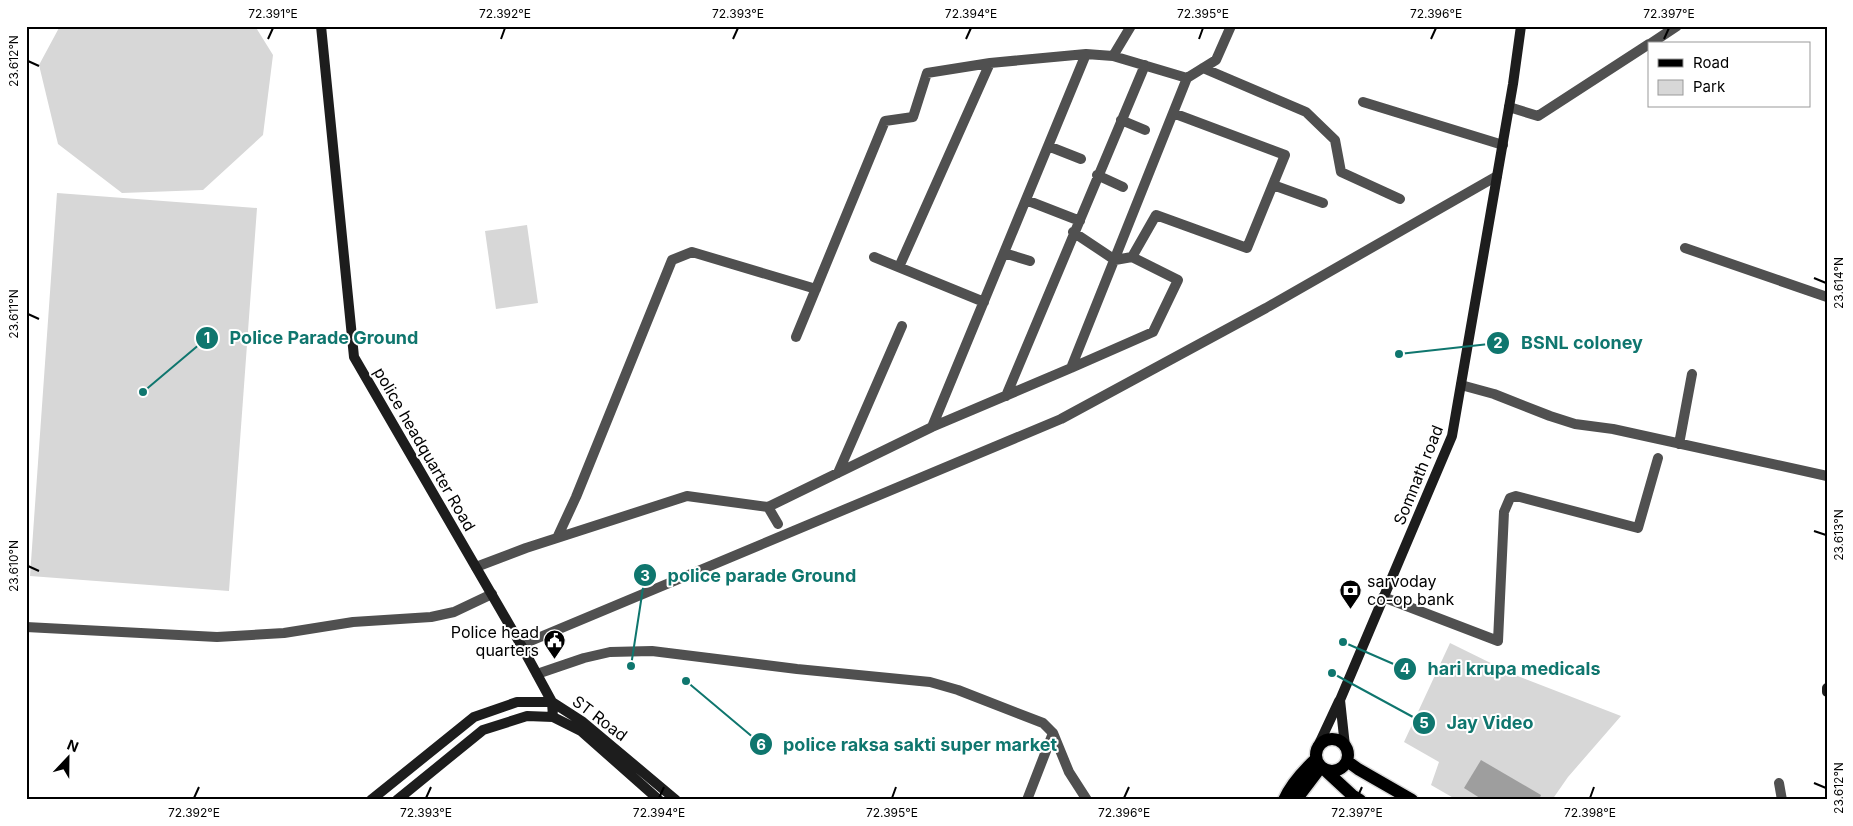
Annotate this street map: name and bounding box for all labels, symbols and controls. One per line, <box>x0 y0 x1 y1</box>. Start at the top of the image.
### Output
text: 72.391°E <box>248 6 298 21</box>
text: 72.392°E <box>479 6 531 21</box>
text: 72.393°E <box>712 6 764 21</box>
text: 72.394°E <box>945 6 997 21</box>
text: 72.395°E <box>1177 6 1229 21</box>
text: 72.396°E <box>1410 6 1462 21</box>
text: 72.397°E <box>1643 6 1695 21</box>
text: 23.612°N <box>6 35 21 87</box>
legend <box>1648 42 1810 108</box>
text: Road <box>1693 53 1729 72</box>
text: Park <box>1693 77 1726 96</box>
text: 23.614°N <box>1831 257 1846 309</box>
text: 23.611°N <box>6 289 21 339</box>
callout: Police Parade Ground <box>194 321 428 354</box>
callout: BSNL coloney <box>1486 326 1653 359</box>
text: Police Parade Ground <box>230 327 418 348</box>
text: 1 <box>204 328 210 347</box>
text: BSNL coloney <box>1521 332 1643 353</box>
text: 2 <box>1493 333 1503 352</box>
street label: police headquarter Road <box>370 364 480 534</box>
street label: Somnath road <box>1389 422 1447 528</box>
text: 23.613°N <box>1831 509 1846 561</box>
text: 23.610°N <box>6 540 21 592</box>
callout: police parade Ground <box>632 559 866 592</box>
text: police parade Ground <box>668 565 856 586</box>
text: 3 <box>640 566 650 585</box>
place label: sarvoday co-op bank <box>1367 571 1454 609</box>
bank icon: sarvoday co-op bank <box>1339 578 1363 609</box>
place label: Police head quarters <box>451 622 539 660</box>
public building icon: Police head quarters <box>543 629 567 660</box>
callout: hari krupa medicals <box>1393 652 1611 685</box>
text: hari krupa medicals <box>1427 658 1601 679</box>
text: 4 <box>1400 659 1410 678</box>
street label: ST Road <box>569 691 631 745</box>
callout: Jay Video <box>1412 706 1544 739</box>
text: Jay Video <box>1446 712 1534 733</box>
text: 5 <box>1419 713 1429 732</box>
callout: police raksa sakti super market <box>748 728 1067 761</box>
north arrow <box>42 734 92 784</box>
text: police raksa sakti super market <box>783 734 1057 755</box>
text: 6 <box>756 735 766 754</box>
text: N <box>65 736 81 755</box>
text: 23.612°N <box>1831 762 1846 814</box>
text: 72.392°E <box>168 805 220 820</box>
text: 72.393°E <box>400 805 452 820</box>
text: 72.394°E <box>633 805 685 820</box>
text: 72.395°E <box>866 805 918 820</box>
text: 72.396°E <box>1098 805 1150 820</box>
text: 72.397°E <box>1331 805 1383 820</box>
text: 72.398°E <box>1564 805 1616 820</box>

